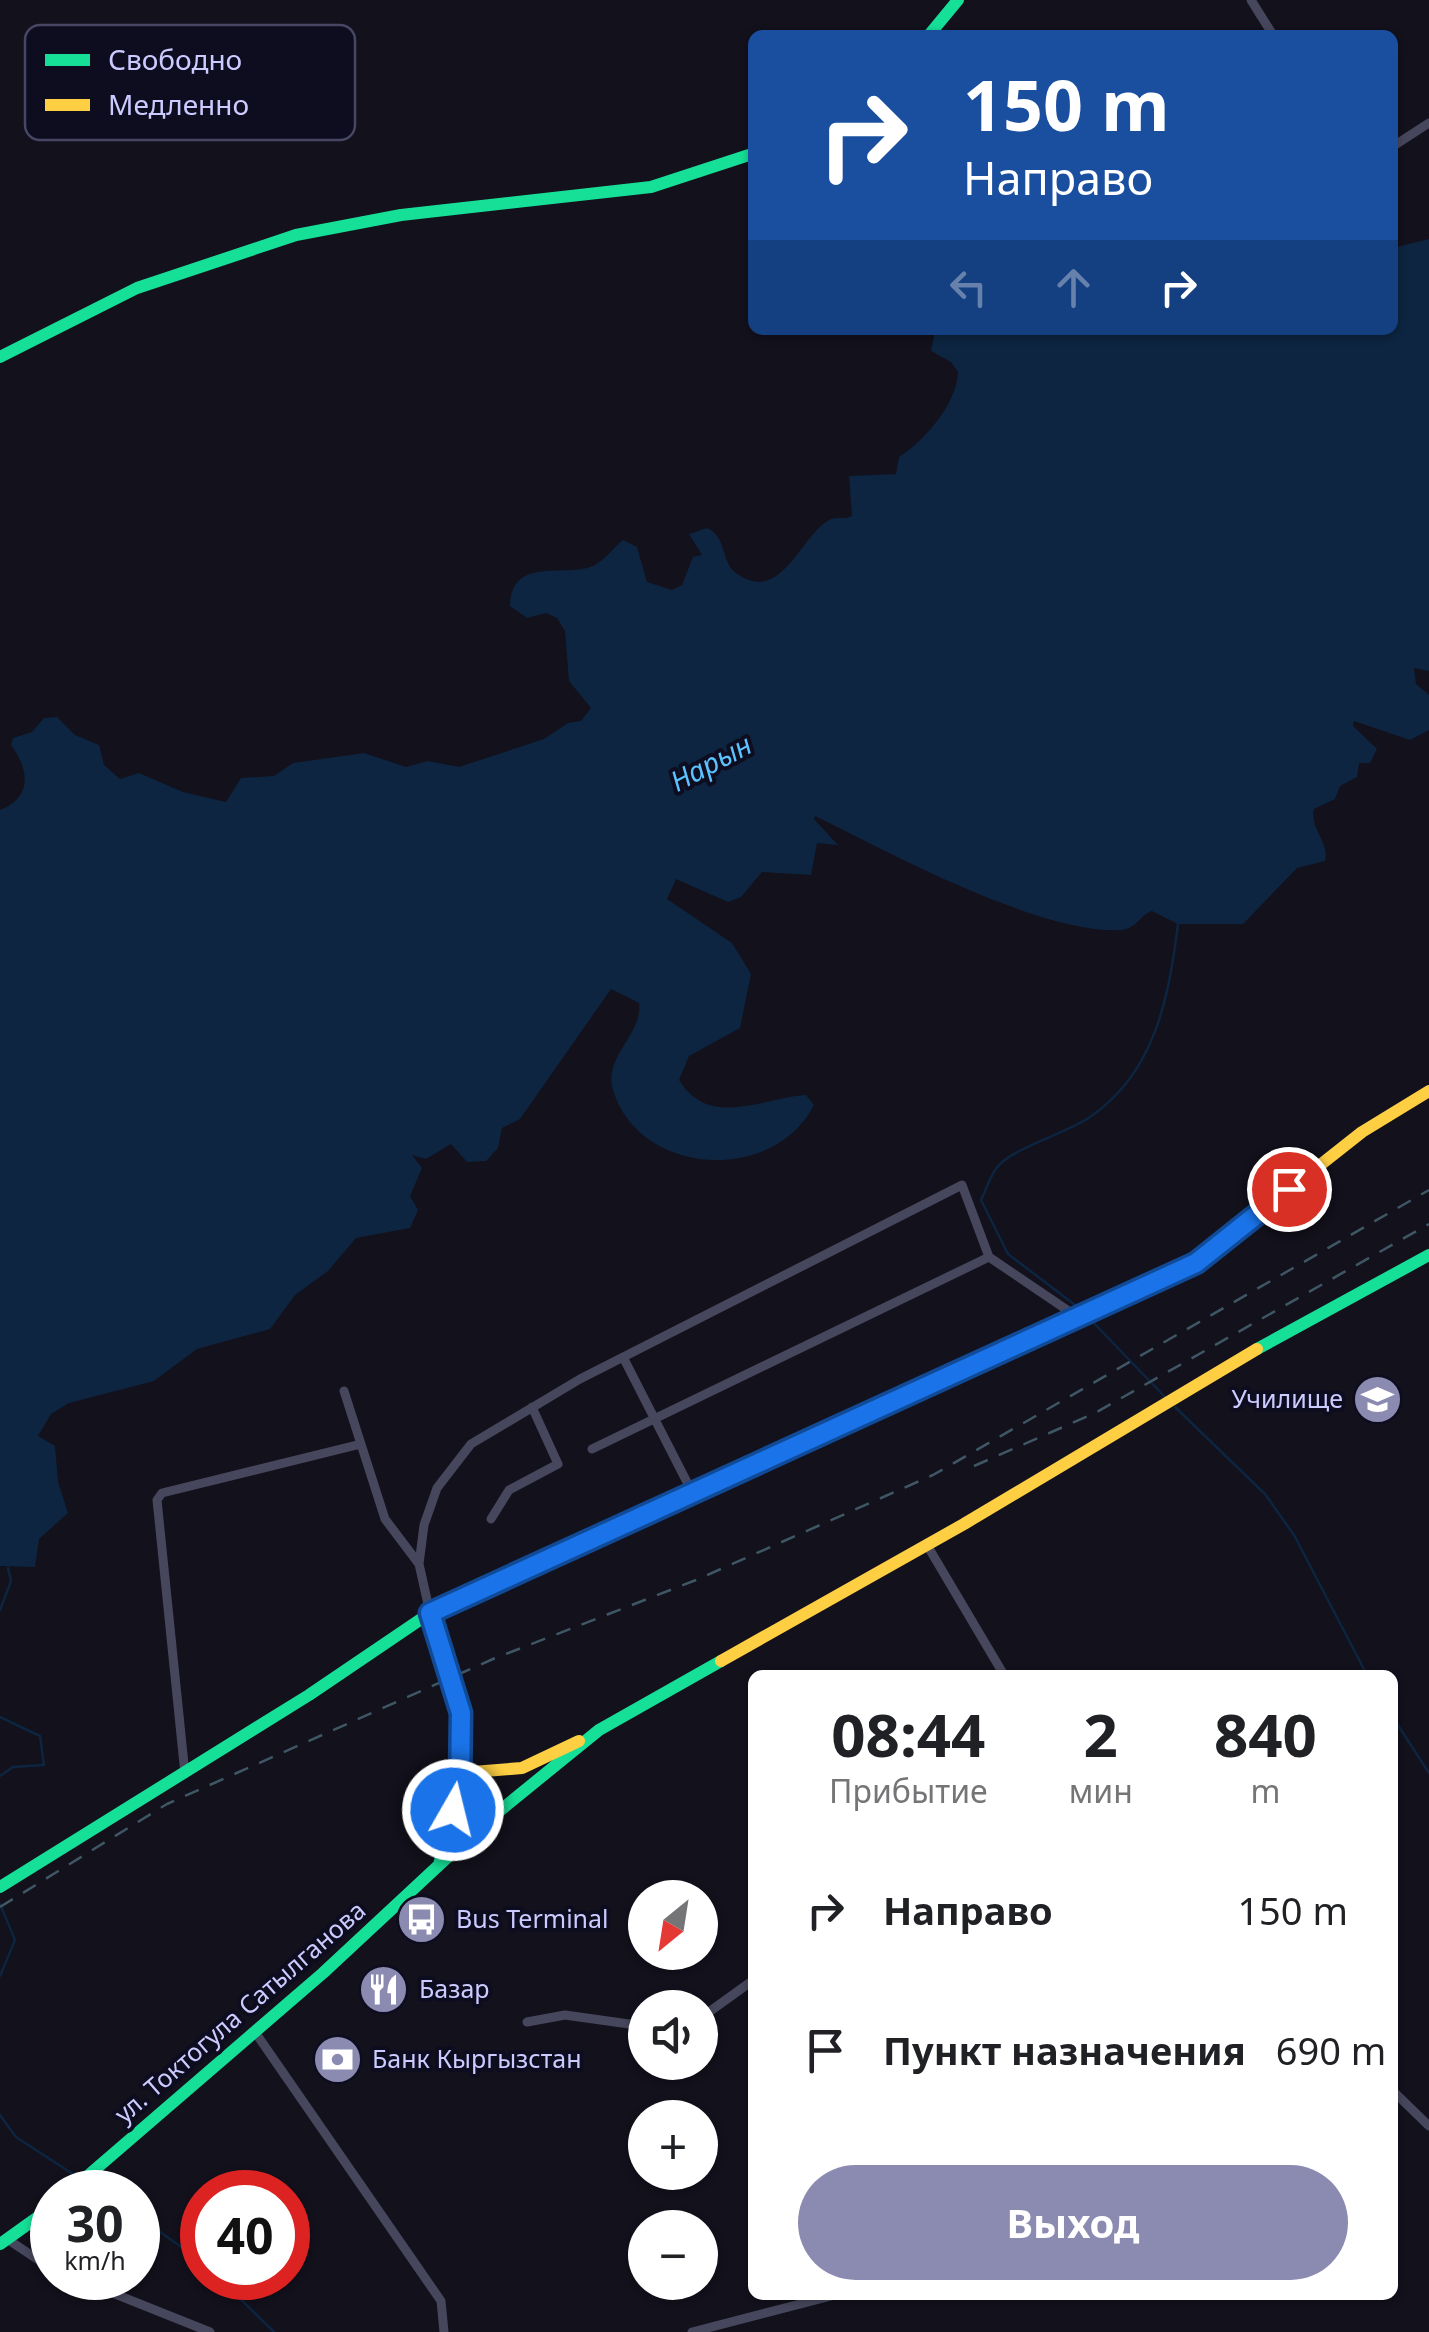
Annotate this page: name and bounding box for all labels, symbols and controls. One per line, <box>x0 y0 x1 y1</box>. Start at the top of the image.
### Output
legend <box>25 25 355 140</box>
text: Свободно <box>108 40 242 78</box>
text: 150 m <box>963 56 1170 152</box>
icon: right <box>798 70 928 200</box>
text: Медленно <box>108 85 249 123</box>
text: Направо <box>963 147 1153 208</box>
icon: left <box>941 260 996 315</box>
icon: ahead <box>1046 260 1101 315</box>
icon: right <box>1151 260 1206 315</box>
water label: Нарын <box>663 725 758 799</box>
pin <box>1247 1147 1332 1232</box>
icon: arrive <box>1262 1162 1317 1217</box>
school or university icon: Училище <box>1352 1373 1404 1425</box>
place label: Училище <box>1231 1381 1343 1415</box>
text: 08:44 <box>831 1693 985 1775</box>
text: 2 <box>1084 1693 1118 1775</box>
text: 840 <box>1214 1693 1317 1775</box>
position arrow <box>401 1758 505 1862</box>
text: Прибытие <box>829 1769 988 1812</box>
text: мин <box>1069 1769 1133 1812</box>
text: m <box>1250 1769 1280 1812</box>
north arrow <box>628 1880 718 1970</box>
map controls <box>628 1880 718 2300</box>
icon: right <box>798 1883 853 1938</box>
text: Направо <box>883 1884 1053 1936</box>
text: 150 m <box>1237 1884 1348 1936</box>
street label: ул. Токтогула Сатылганова <box>107 1893 372 2130</box>
bus stop icon: Bus Terminal <box>395 1893 447 1945</box>
place label: Bus Terminal <box>456 1901 609 1935</box>
restaurant icon: Базар <box>358 1963 410 2015</box>
place label: Базар <box>419 1971 490 2005</box>
button: sound <box>628 1990 718 2080</box>
icon: arrive <box>798 2023 853 2078</box>
text: Пункт назначения <box>883 2024 1246 2076</box>
text: 690 m <box>1276 2024 1386 2076</box>
bank icon: Банк Кыргызстан <box>311 2033 363 2085</box>
place label: Банк Кыргызстан <box>372 2041 582 2075</box>
button: + <box>628 2100 718 2190</box>
button: Выход <box>798 2165 1348 2280</box>
speed limit sign: 40 <box>180 2170 310 2300</box>
text: 30 <box>66 2189 124 2257</box>
button: − <box>628 2210 718 2300</box>
text: km/h <box>64 2243 126 2277</box>

